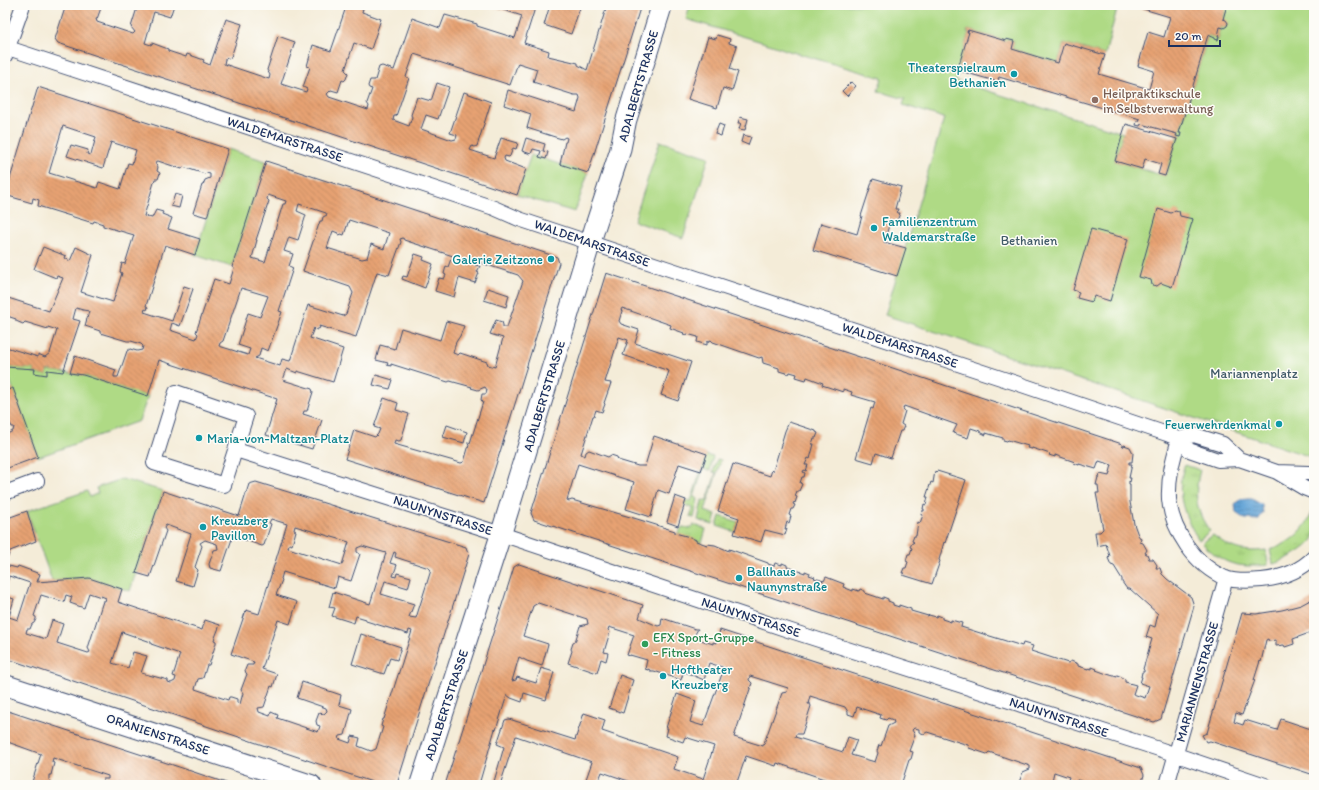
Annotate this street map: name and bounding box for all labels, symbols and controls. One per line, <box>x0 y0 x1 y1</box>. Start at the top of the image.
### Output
scale bar <box>1169 22 1220 48</box>
street label: ADALBERTSTRASSE <box>615 28 661 144</box>
text: 20 m <box>1175 29 1202 43</box>
place label: Theaterspielraum Bethanien <box>908 60 1007 90</box>
marker: Theaterspielraum Bethanien <box>1009 69 1019 79</box>
place label: Heilpraktikschule in Selbstverwaltung <box>1103 86 1214 116</box>
marker: Heilpraktikschule in Selbstverwaltung <box>1090 95 1100 105</box>
street label: WALDEMARSTRASSE <box>225 113 345 165</box>
place label: Familienzentrum Waldemarstraße <box>882 214 977 244</box>
street label: WALDEMARSTRASSE <box>532 216 652 270</box>
marker: Familienzentrum Waldemarstraße <box>869 223 879 233</box>
park label: Bethanien <box>1001 233 1058 248</box>
place label: Galerie Zeitzone <box>452 252 543 267</box>
marker: Galerie Zeitzone <box>546 254 556 264</box>
street label: WALDEMARSTRASSE <box>840 319 960 371</box>
street label: ADALBERTSTRASSE <box>520 339 568 453</box>
park label: Mariannenplatz <box>1210 366 1298 381</box>
place label: Feuerwehrdenkmal <box>1165 417 1271 432</box>
marker: Feuerwehrdenkmal <box>1274 419 1284 429</box>
place label: Maria-von-Maltzan-Platz <box>207 431 349 446</box>
marker: Maria-von-Maltzan-Platz <box>194 433 204 443</box>
street label: NAUNYNSTRASSE <box>392 492 494 538</box>
place label: Kreuzberg Pavillon <box>211 513 269 543</box>
marker: Kreuzberg Pavillon <box>198 522 208 532</box>
place label: Ballhaus Naunynstraße <box>747 564 827 594</box>
marker: Ballhaus Naunynstraße <box>734 573 744 583</box>
street label: NAUNYNSTRASSE <box>700 594 802 640</box>
street label: MARIANNENSTRASSE <box>1173 620 1221 744</box>
place label: EFX Sport-Gruppe - Fitness <box>653 630 754 660</box>
marker: EFX Sport-Gruppe - Fitness <box>640 639 650 649</box>
street label: ADALBERTSTRASSE <box>421 648 471 762</box>
place label: Hoftheater Kreuzberg <box>671 662 733 692</box>
marker: Hoftheater Kreuzberg <box>658 671 668 681</box>
street label: NAUNYNSTRASSE <box>1008 694 1110 740</box>
street label: ORANIENSTRASSE <box>104 710 212 758</box>

